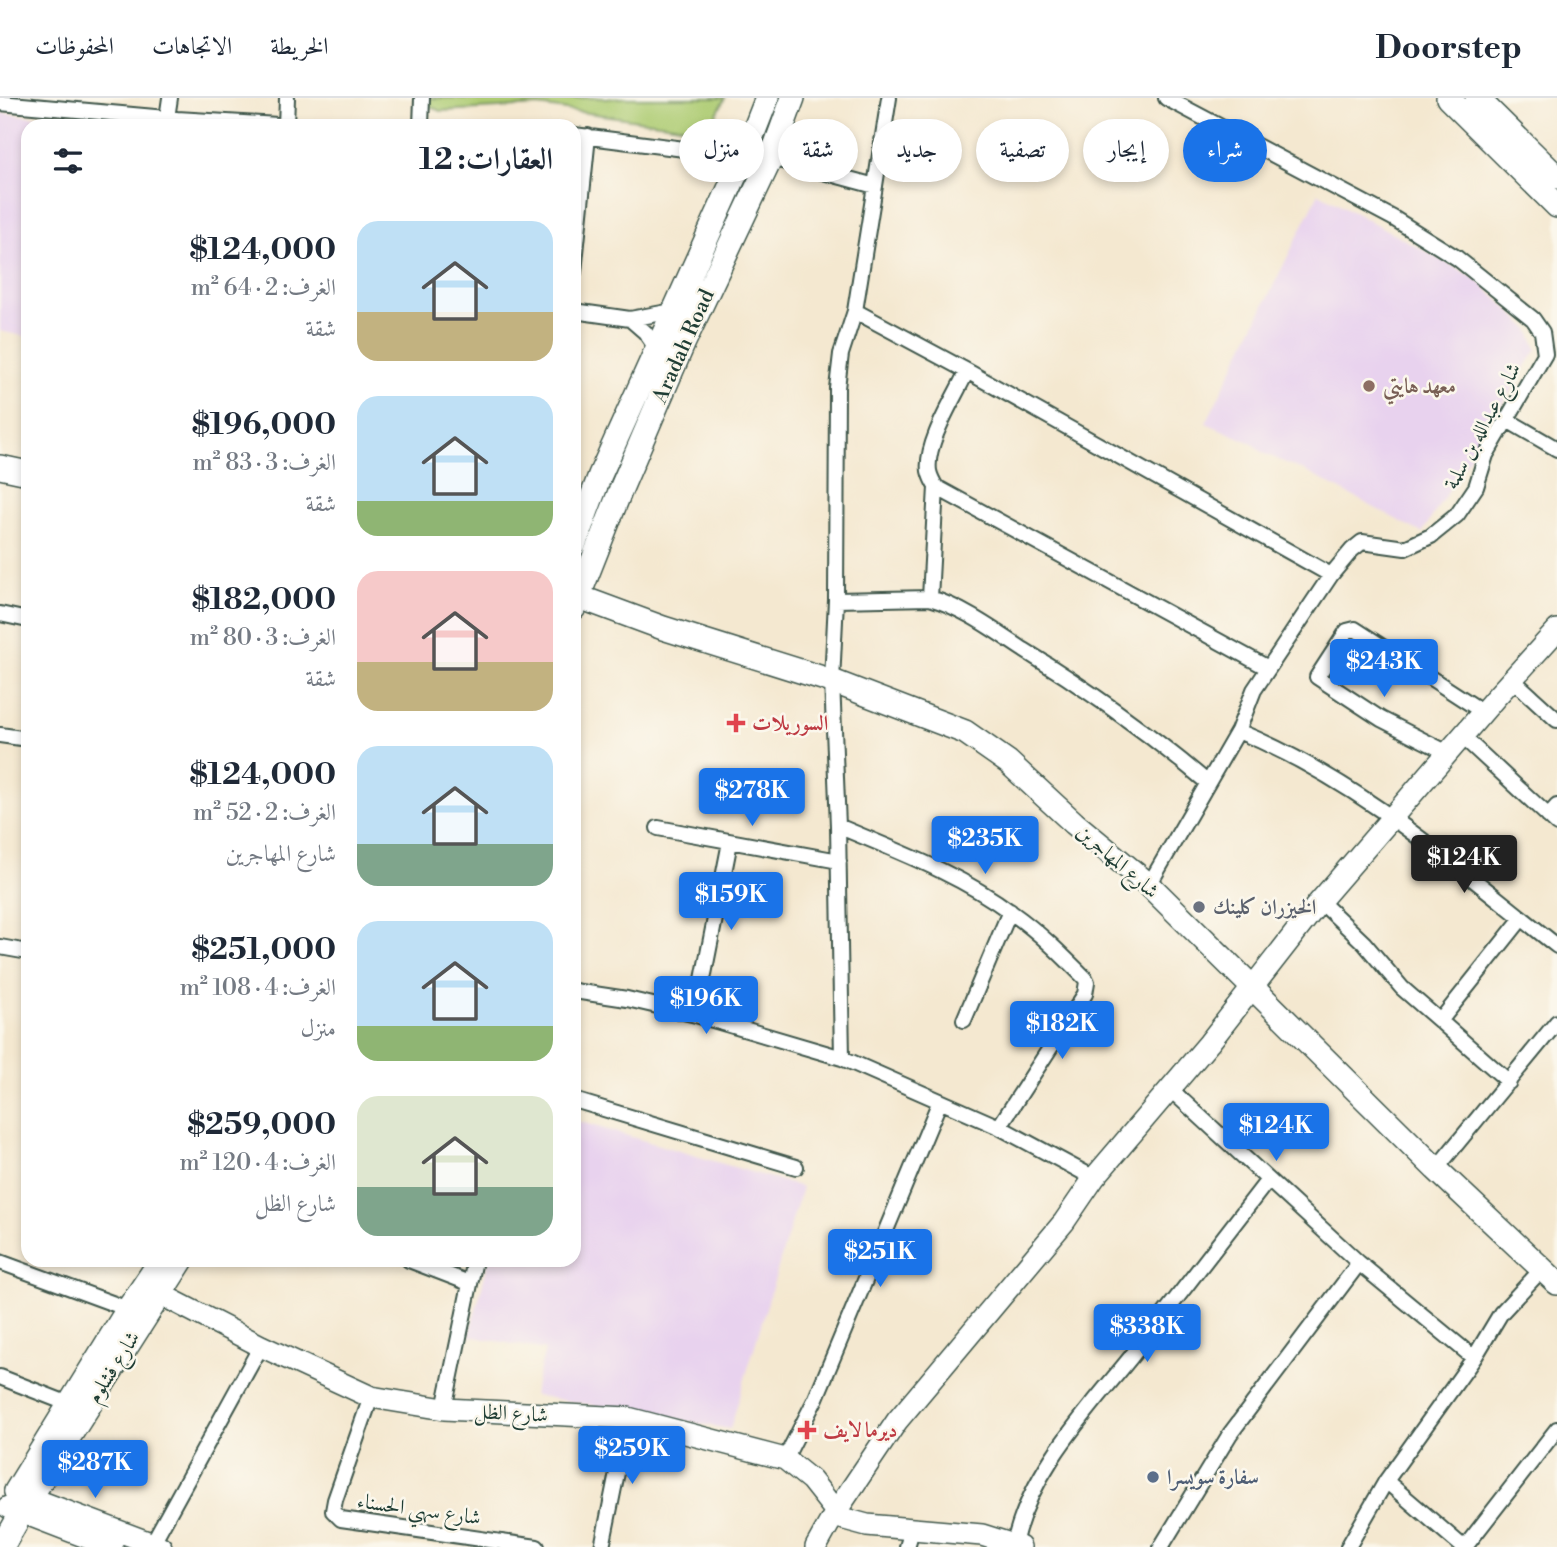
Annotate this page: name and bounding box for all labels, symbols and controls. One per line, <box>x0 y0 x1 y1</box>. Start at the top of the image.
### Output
text: Doorstep <box>1375 28 1522 69</box>
text: المحفوظات <box>35 32 114 62</box>
text: الاتجاهات <box>152 32 232 62</box>
text: الخريطة <box>270 32 329 62</box>
chip: منزل <box>679 119 764 182</box>
chip: شقة <box>778 119 858 182</box>
chip: جديد <box>872 119 962 182</box>
chip: تصفية <box>976 119 1069 182</box>
chip: إيجار <box>1083 119 1169 182</box>
chip: شراء <box>1183 119 1267 182</box>
text: العقارات: 12 <box>419 141 553 179</box>
icon: filters <box>49 142 87 180</box>
text: $124,000 <box>189 231 336 269</box>
icon: home <box>413 249 497 333</box>
text: الغرف: 2 · 64 m² <box>191 274 336 302</box>
street label: Aradah Road <box>647 285 721 408</box>
text: شقة <box>306 315 336 343</box>
street label: شارع عبدالله بن سلمة <box>1439 359 1531 496</box>
place label: معهد هايتي <box>1383 374 1456 405</box>
marker: معهد هايتي <box>1361 378 1377 394</box>
text: $196,000 <box>192 406 336 444</box>
icon: home <box>413 424 497 508</box>
text: الغرف: 3 · 83 m² <box>192 449 336 477</box>
text: شقة <box>306 490 336 518</box>
text: $182,000 <box>192 581 336 619</box>
icon: home <box>413 599 497 683</box>
text: الغرف: 3 · 80 m² <box>190 624 336 652</box>
pin: $243K <box>1335 640 1433 699</box>
text: $243K <box>1346 648 1422 676</box>
text: شقة <box>306 665 336 693</box>
place label: السوريلات <box>752 711 828 737</box>
marker: السوريلات <box>726 713 746 733</box>
text: $124,000 <box>189 756 336 794</box>
pin: $278K <box>703 768 801 828</box>
icon: home <box>413 774 497 858</box>
text: $278K <box>715 777 789 805</box>
text: الغرف: 2 · 52 m² <box>193 799 336 827</box>
pin: $235K <box>936 816 1034 876</box>
street label: شارع المهاجرين <box>1068 819 1164 908</box>
text: $235K <box>948 825 1022 853</box>
pin: $124K <box>1415 836 1513 895</box>
text: شارع المهاجرين <box>226 840 336 868</box>
text: $124K <box>1427 844 1501 872</box>
pin: $159K <box>682 872 780 932</box>
text: $159K <box>695 881 767 909</box>
place label: الخيزران كلينك <box>1213 895 1316 921</box>
marker: الخيزران كلينك <box>1191 899 1207 915</box>
text: $251,000 <box>191 931 336 969</box>
icon: home <box>413 949 497 1033</box>
text: الغرف: 4 · 108 m² <box>180 974 336 1002</box>
pin: $196K <box>657 976 755 1036</box>
text: $196K <box>670 985 742 1013</box>
pin: $182K <box>1013 1002 1111 1061</box>
text: $182K <box>1026 1010 1098 1038</box>
text: منزل <box>301 1015 336 1043</box>
pin: $124K <box>1227 1104 1325 1163</box>
text: $259,000 <box>187 1106 336 1144</box>
text: $124K <box>1239 1112 1313 1140</box>
icon: home <box>413 1124 497 1208</box>
text: الغرف: 4 · 120 m² <box>179 1149 336 1177</box>
text: شارع الظل <box>255 1190 336 1218</box>
pin: $251K <box>831 1230 929 1289</box>
text: $251K <box>844 1238 916 1266</box>
pin: $338K <box>1098 1304 1196 1364</box>
text: $338K <box>1110 1313 1184 1341</box>
street label: شارع فشلوم <box>82 1327 150 1411</box>
street label: شارع الظل <box>473 1399 549 1433</box>
place label: ديرما لايف <box>823 1418 898 1444</box>
marker: ديرما لايف <box>797 1420 817 1440</box>
pin: $259K <box>583 1426 681 1486</box>
text: $259K <box>594 1435 670 1463</box>
pin: $287K <box>46 1440 144 1500</box>
text: $287K <box>58 1449 132 1477</box>
place label: سفارة سويسرا <box>1167 1465 1259 1491</box>
marker: سفارة سويسرا <box>1145 1469 1161 1485</box>
street label: شارع سهي الحسناء <box>354 1488 482 1537</box>

